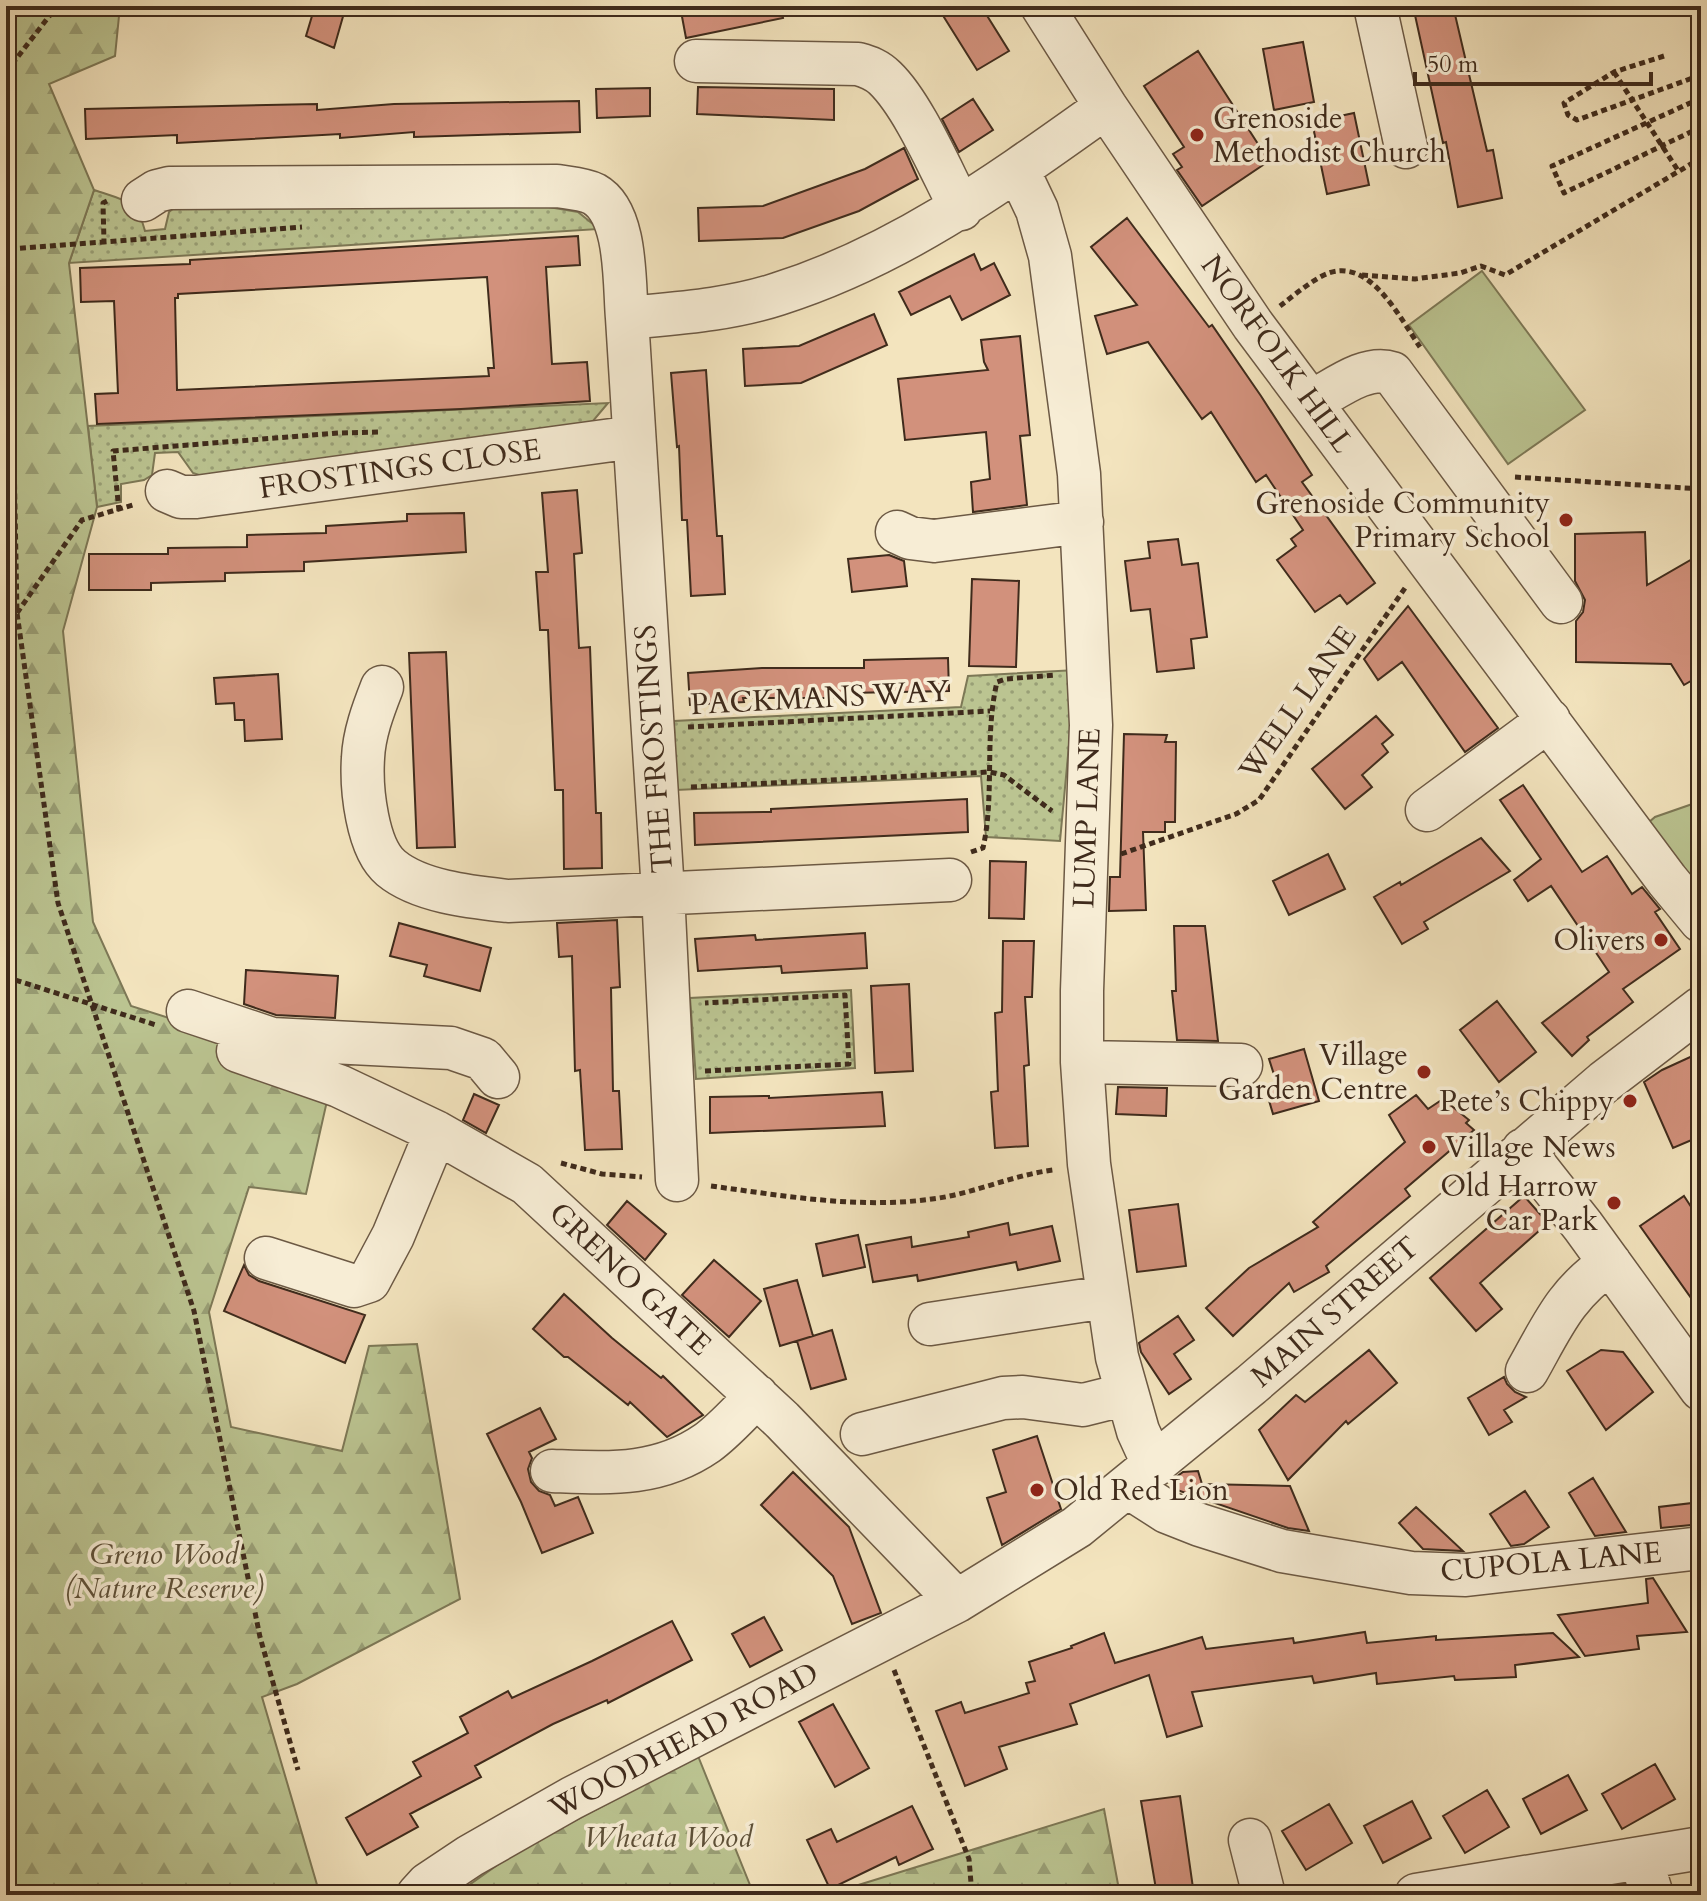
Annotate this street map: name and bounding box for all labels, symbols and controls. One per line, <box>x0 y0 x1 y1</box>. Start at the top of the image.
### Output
scale bar <box>1415 36 1651 86</box>
text: 50 m <box>1427 48 1479 81</box>
place label: Grenoside Methodist Church <box>1213 98 1447 173</box>
marker: Grenoside Methodist Church <box>1188 126 1206 144</box>
street label: NORFOLK HILL <box>1191 247 1363 462</box>
street label: FROSTINGS CLOSE <box>256 429 544 509</box>
place label: Grenoside Community Primary School <box>1255 483 1550 558</box>
marker: Grenoside Community Primary School <box>1557 511 1575 529</box>
street label: WELL LANE <box>1229 618 1366 789</box>
street label: THE FROSTINGS <box>625 623 683 875</box>
street label: PACKMANS WAY <box>689 671 951 725</box>
street label: LUMP LANE <box>1063 727 1111 909</box>
place label: Olivers <box>1553 920 1645 961</box>
marker: Olivers <box>1652 931 1670 949</box>
place label: Village Garden Centre <box>1218 1035 1408 1110</box>
marker: Village Garden Centre <box>1415 1063 1433 1081</box>
place label: Pete’s Chippy <box>1439 1081 1614 1122</box>
marker: Pete’s Chippy <box>1621 1092 1639 1110</box>
place label: Village News <box>1445 1127 1616 1168</box>
marker: Village News <box>1420 1138 1438 1156</box>
place label: Old Harrow Car Park <box>1440 1166 1598 1241</box>
street label: GRENO GATE <box>540 1193 720 1365</box>
marker: Old Harrow Car Park <box>1605 1194 1623 1212</box>
street label: MAIN STREET <box>1242 1228 1428 1396</box>
place label: Old Red Lion <box>1053 1470 1229 1511</box>
marker: Old Red Lion <box>1028 1481 1046 1499</box>
street label: CUPOLA LANE <box>1439 1532 1663 1592</box>
park label: Greno Wood (Nature Reserve) <box>64 1534 264 1609</box>
street label: WOODHEAD ROAD <box>541 1653 826 1830</box>
park label: Wheata Wood <box>584 1817 754 1858</box>

